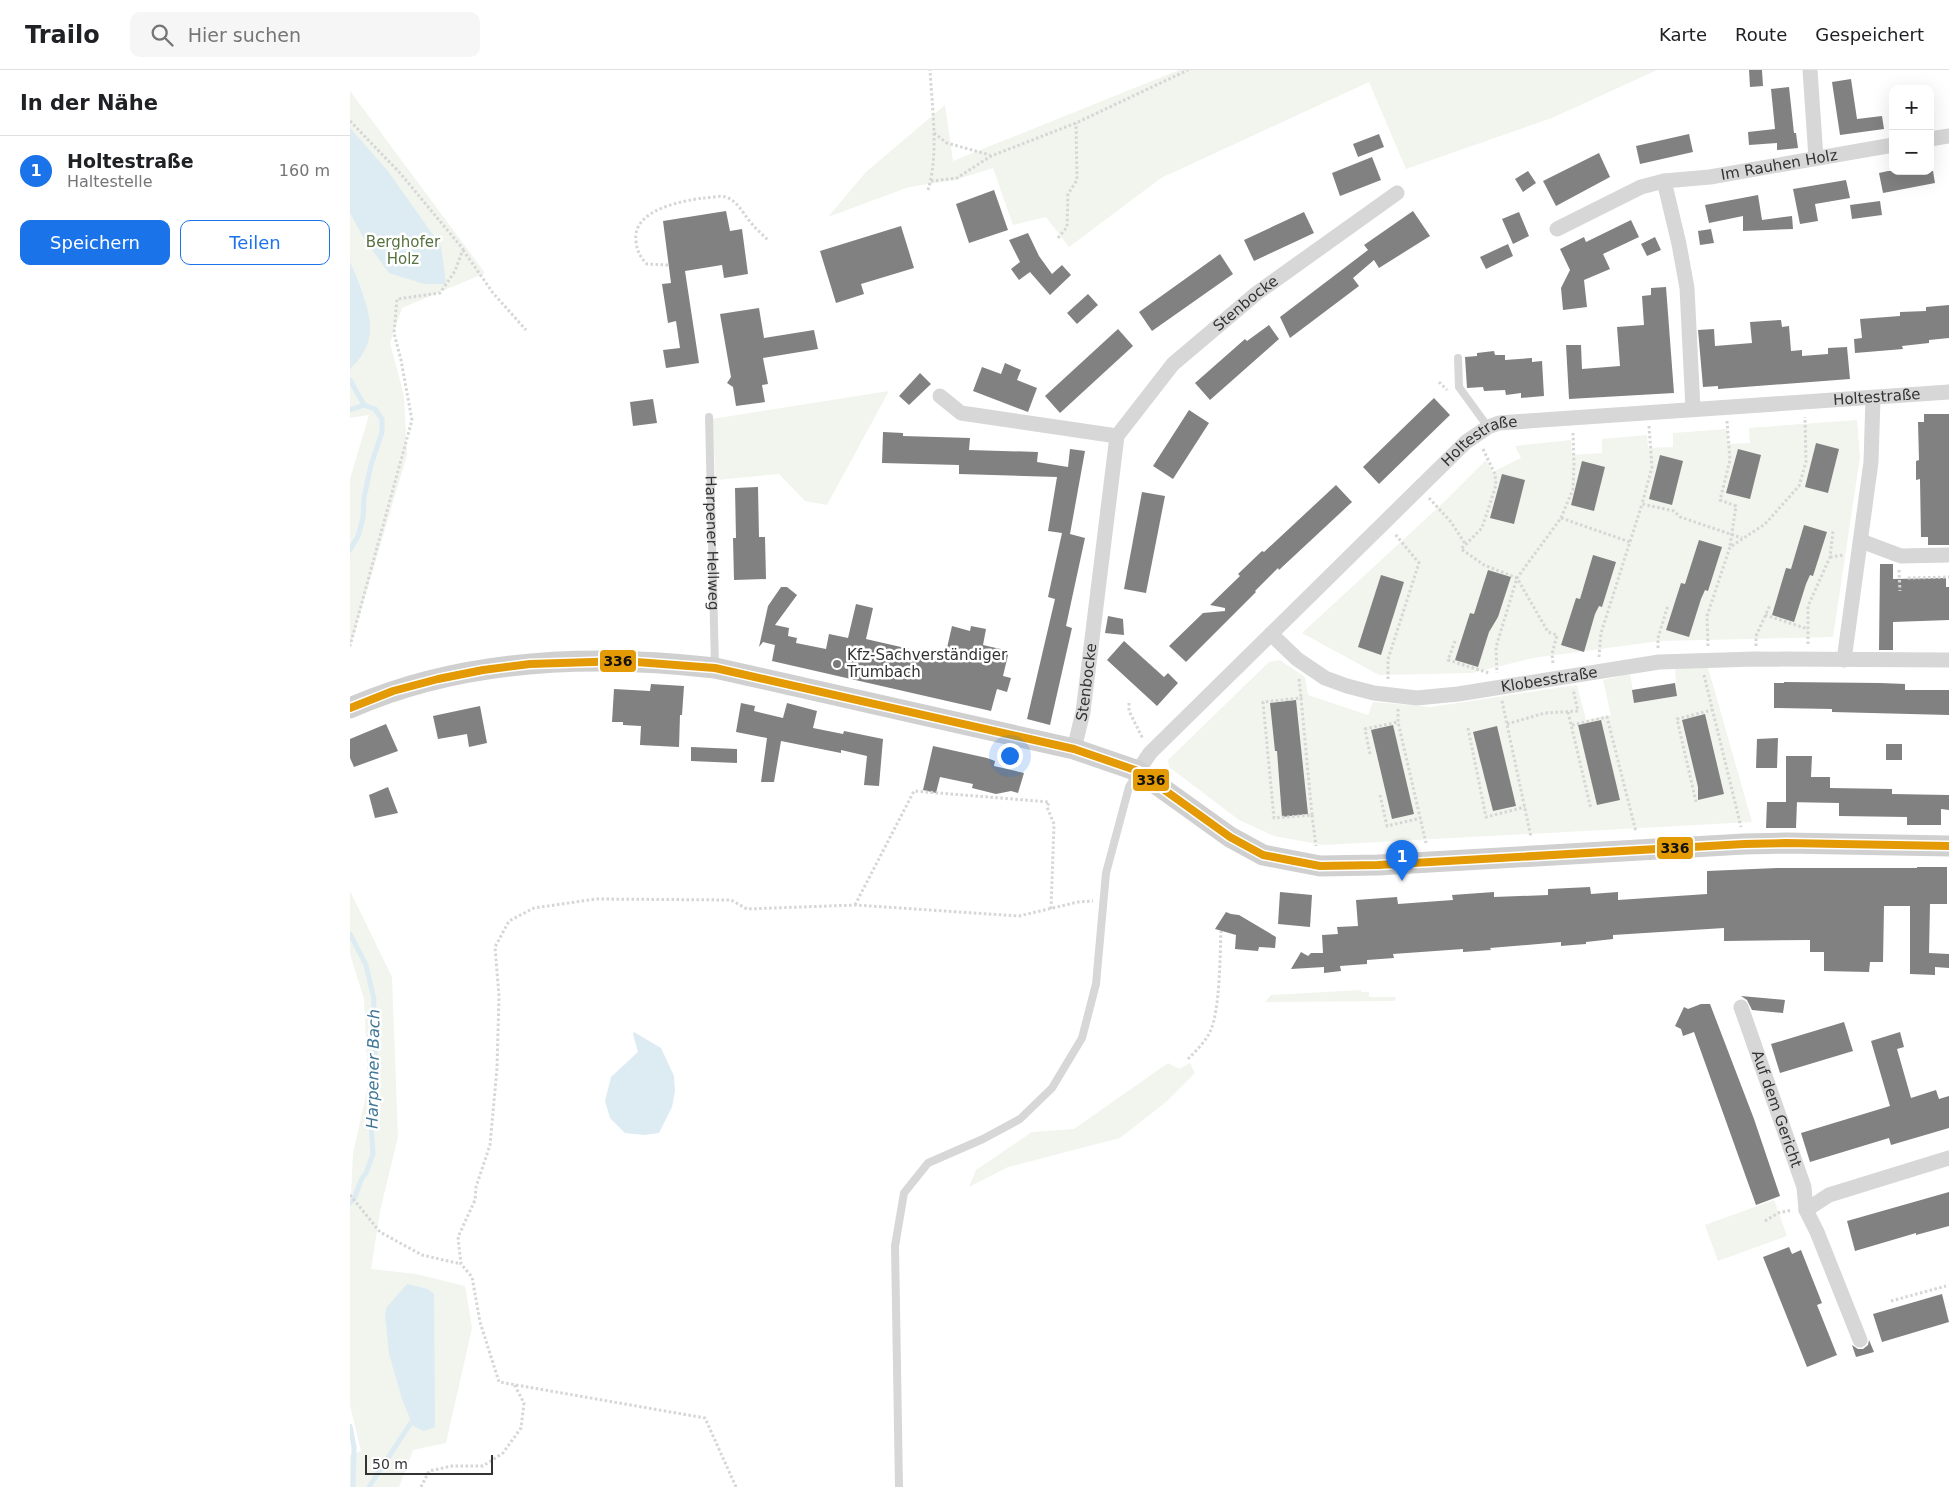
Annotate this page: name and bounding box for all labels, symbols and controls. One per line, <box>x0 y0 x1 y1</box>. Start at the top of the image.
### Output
search box <box>130 12 480 57</box>
text: Trailo <box>25 21 100 49</box>
icon: search <box>148 21 176 49</box>
text: Hier suchen <box>188 24 301 46</box>
text: Karte <box>1659 24 1707 45</box>
text: Route <box>1735 24 1787 45</box>
text: Gespeichert <box>1815 24 1924 45</box>
map controls <box>1889 85 1934 175</box>
button: + <box>1889 85 1934 130</box>
text: In der Nähe <box>20 91 158 115</box>
button: − <box>1889 130 1934 175</box>
street label: Im Rauhen Holz <box>1719 146 1839 184</box>
text: Holtestraße <box>67 150 194 172</box>
text: 1 <box>30 161 42 180</box>
text: 160 m <box>279 161 330 180</box>
text: Haltestelle <box>67 172 153 191</box>
button: Speichern <box>20 220 170 265</box>
button: Teilen <box>180 220 330 265</box>
park label: Berghofer Holz <box>366 233 441 268</box>
street label: Stenbocke <box>1209 272 1282 335</box>
street label: Holtestraße <box>1832 385 1921 409</box>
street label: Holtestraße <box>1438 413 1518 470</box>
street label: Harpener Hellweg <box>701 475 723 611</box>
street label: Stenbocke <box>1072 642 1100 723</box>
place label: Kfz-Sachverständiger Trumbach <box>846 646 1008 681</box>
line badge: 336 <box>599 649 637 673</box>
text: 336 <box>603 653 633 669</box>
marker: Kfz-Sachverständiger Trumbach <box>831 658 843 670</box>
street label: Klobesstraße <box>1500 663 1599 696</box>
your location <box>997 743 1023 769</box>
line badge: 336 <box>1132 768 1170 792</box>
text: 336 <box>1136 772 1166 788</box>
line badge: 336 <box>1656 836 1694 860</box>
pin: 1 <box>1386 840 1418 881</box>
text: 336 <box>1660 840 1690 856</box>
water label: Harpener Bach <box>362 1009 384 1129</box>
street label: Auf dem Gericht <box>1748 1048 1806 1170</box>
scale bar <box>365 1452 492 1475</box>
text: 50 m <box>372 1456 408 1472</box>

